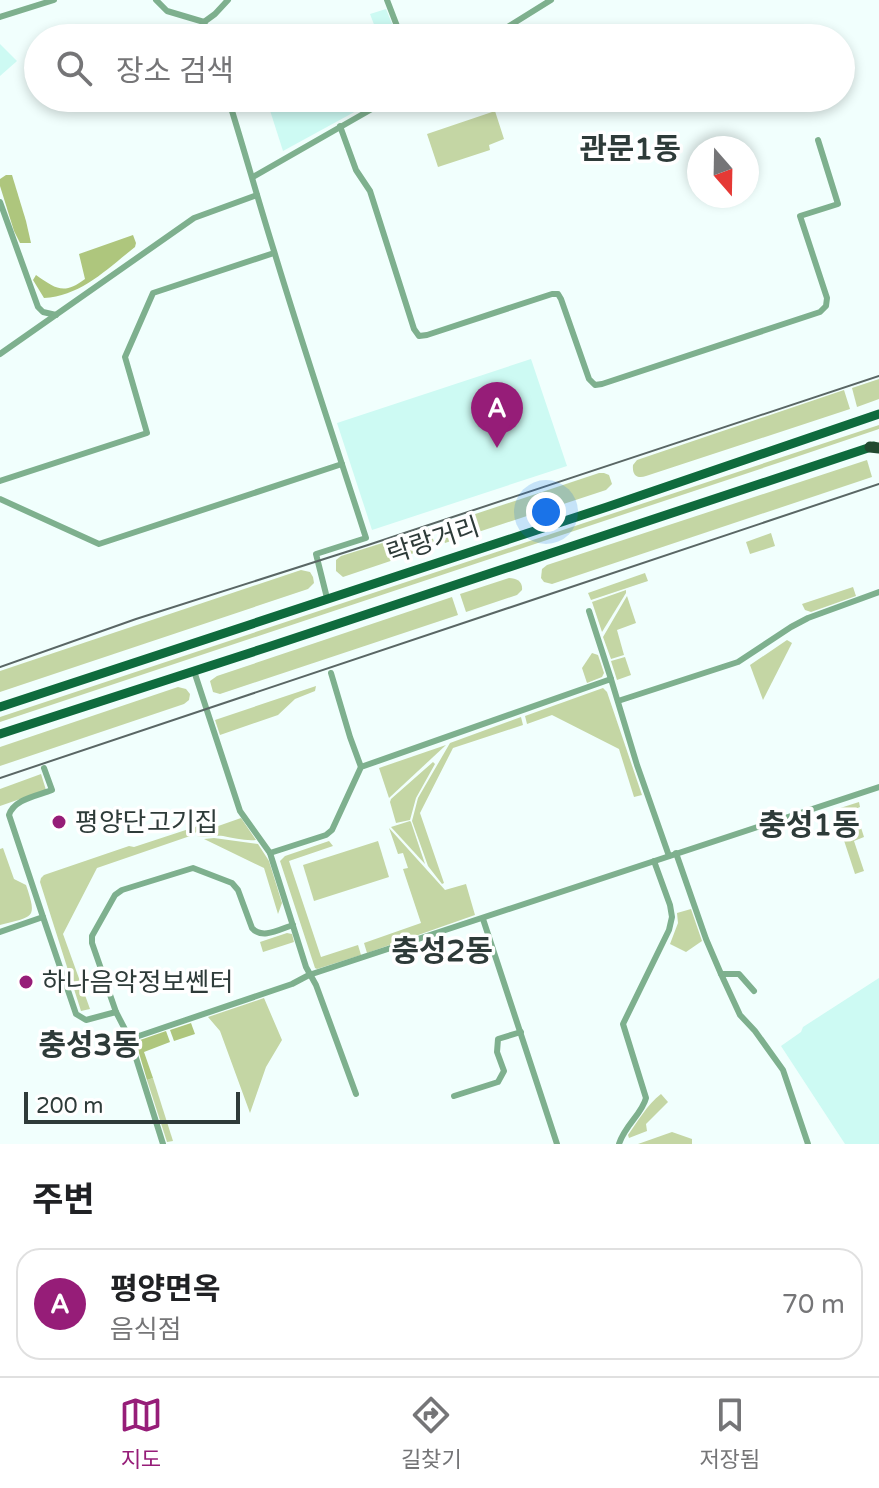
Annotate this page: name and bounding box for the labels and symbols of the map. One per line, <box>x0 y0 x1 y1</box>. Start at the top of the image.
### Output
district label: 관문1동 <box>579 131 681 168</box>
north arrow <box>687 136 759 208</box>
pin: A <box>471 382 523 448</box>
your location <box>526 492 566 532</box>
street label: 락랑거리 <box>383 511 483 570</box>
place label: 평양단고기집 <box>75 807 219 838</box>
district label: 충성1동 <box>758 807 860 844</box>
marker: 평양단고기집 <box>50 813 68 831</box>
district label: 충성2동 <box>391 933 493 970</box>
place label: 하나음악정보쎈터 <box>42 967 233 998</box>
marker: 하나음악정보쎈터 <box>17 973 35 991</box>
district label: 충성3동 <box>38 1027 140 1064</box>
scale bar <box>24 1088 240 1124</box>

